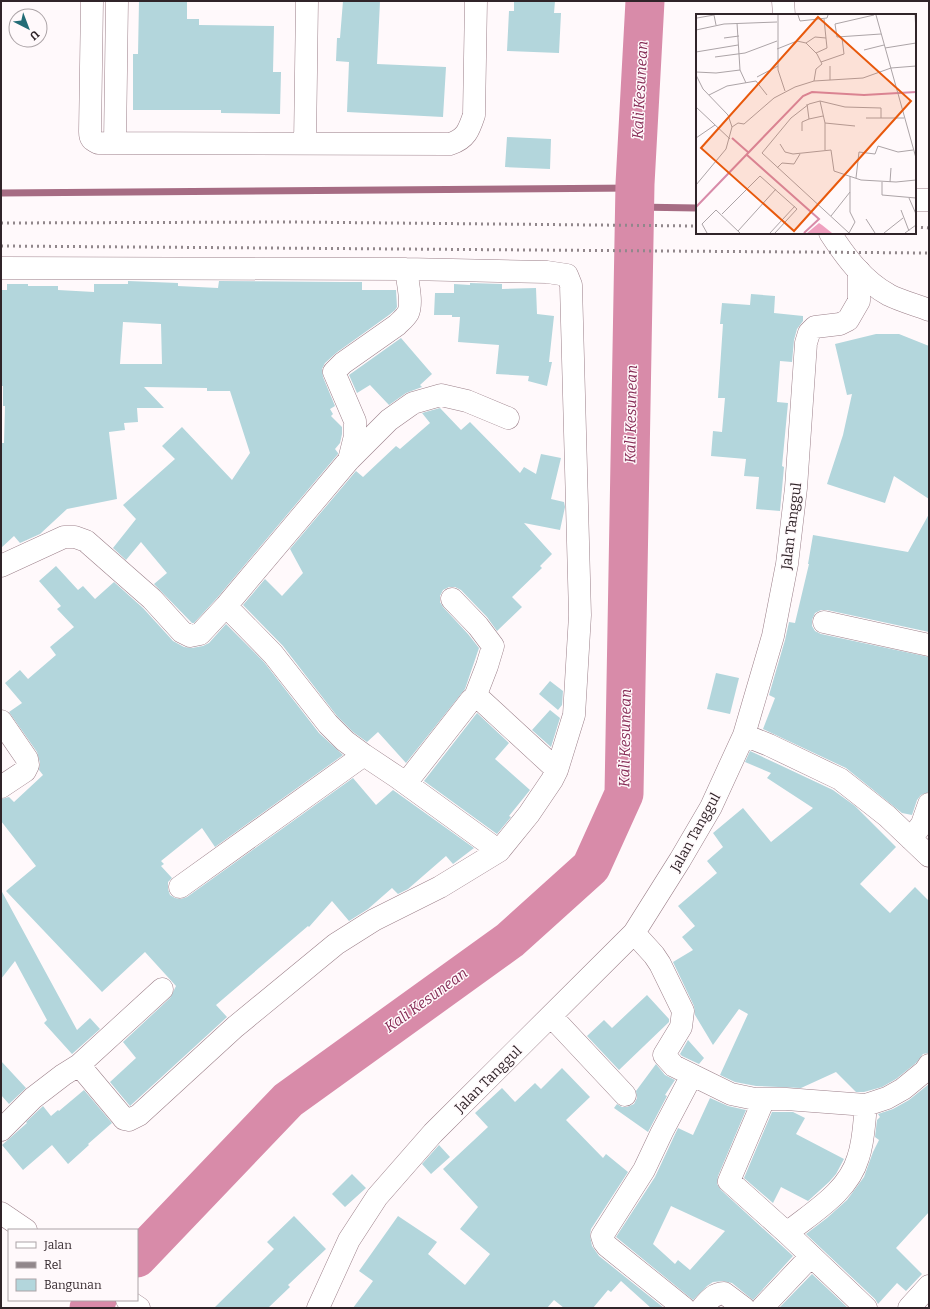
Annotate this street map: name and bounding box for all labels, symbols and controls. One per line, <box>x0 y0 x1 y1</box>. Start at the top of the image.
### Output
north arrow <box>8 8 48 48</box>
inset map <box>696 14 916 234</box>
text: U <box>27 27 42 43</box>
water label: Kali Kesunean <box>628 41 652 139</box>
water label: Kali Kesunean <box>621 365 641 463</box>
street label: Jalan Tanggul <box>778 482 805 572</box>
water label: Kali Kesunean <box>615 689 635 787</box>
street label: Jalan Tanggul <box>666 790 724 876</box>
water label: Kali Kesunean <box>381 964 471 1036</box>
street label: Jalan Tanggul <box>451 1042 525 1117</box>
legend <box>8 1229 138 1301</box>
text: Jalan <box>43 1238 72 1252</box>
text: Rel <box>44 1258 62 1272</box>
text: Bangunan <box>44 1278 102 1292</box>

